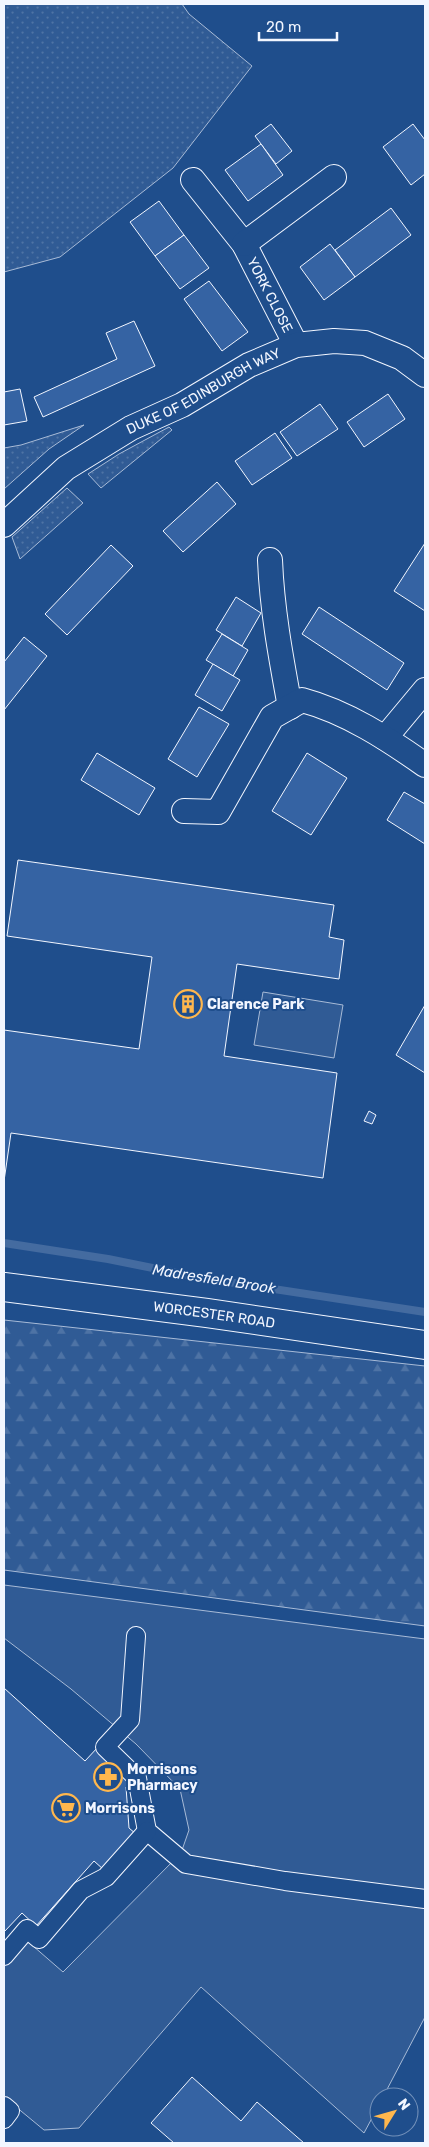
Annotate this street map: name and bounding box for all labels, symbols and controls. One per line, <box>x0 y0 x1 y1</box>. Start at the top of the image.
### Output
scale bar <box>259 10 336 42</box>
text: 20 m <box>266 18 301 36</box>
street label: YORK CLOSE <box>244 254 297 336</box>
street label: DUKE OF EDINBURGH WAY <box>123 344 283 438</box>
building icon: Clarence Park <box>173 989 203 1019</box>
place label: Clarence Park <box>207 996 305 1013</box>
water label: Madresfield Brook <box>151 1260 277 1298</box>
street label: WORCESTER ROAD <box>152 1298 276 1331</box>
place label: Morrisons Pharmacy <box>127 1761 198 1794</box>
pharmacy icon: Morrisons Pharmacy <box>93 1762 123 1792</box>
supermarket icon: Morrisons <box>51 1793 81 1823</box>
place label: Morrisons <box>85 1800 155 1817</box>
north arrow <box>369 2087 419 2137</box>
text: N <box>394 2095 414 2114</box>

